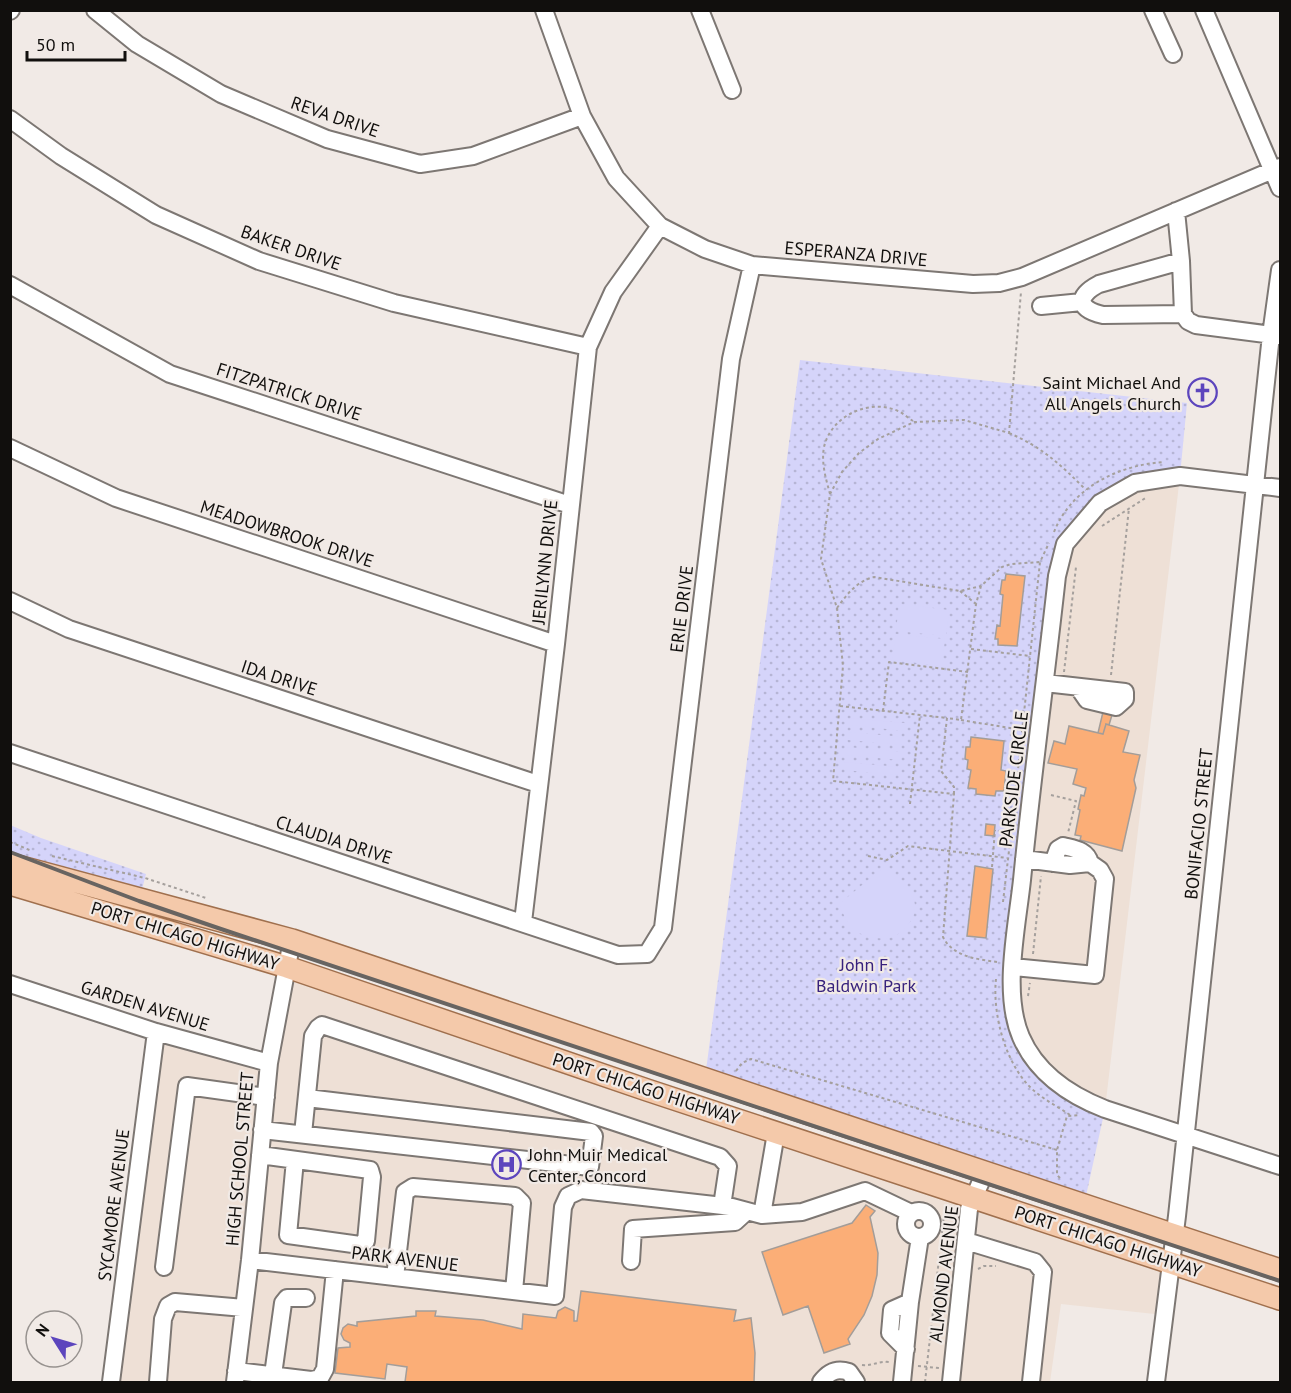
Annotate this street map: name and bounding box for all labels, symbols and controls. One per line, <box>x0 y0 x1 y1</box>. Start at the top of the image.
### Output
scale bar <box>27 24 124 62</box>
text: 50 m <box>36 33 75 56</box>
street label: REVA DRIVE <box>288 91 382 142</box>
street label: BAKER DRIVE <box>238 220 344 275</box>
street label: ESPERANZA DRIVE <box>784 236 929 271</box>
street label: FITZPATRICK DRIVE <box>214 357 365 426</box>
place label: Saint Michael And All Angels Church <box>1042 371 1181 415</box>
church icon: Saint Michael And All Angels Church <box>1186 377 1218 409</box>
street label: MEADOWBROOK DRIVE <box>198 495 377 572</box>
street label: JERILYNN DRIVE <box>526 499 562 626</box>
street label: ERIE DRIVE <box>665 564 698 654</box>
street label: IDA DRIVE <box>238 654 320 701</box>
street label: PARKSIDE CIRCLE <box>994 710 1033 848</box>
street label: BONIFACIO STREET <box>1179 747 1218 901</box>
street label: CLAUDIA DRIVE <box>273 810 395 869</box>
street label: PORT CHICAGO HIGHWAY <box>88 896 282 975</box>
park label: John F. Baldwin Park <box>816 953 916 997</box>
street label: GARDEN AVENUE <box>78 975 212 1036</box>
street label: PORT CHICAGO HIGHWAY <box>550 1047 743 1130</box>
street label: HIGH SCHOOL STREET <box>220 1071 259 1247</box>
street label: SYCAMORE AVENUE <box>93 1127 134 1282</box>
place label: John Muir Medical Center, Concord <box>527 1143 668 1187</box>
hospital icon: John Muir Medical Center, Concord <box>491 1149 523 1181</box>
street label: PORT CHICAGO HIGHWAY <box>1012 1200 1205 1283</box>
street label: ALMOND AVENUE <box>924 1204 963 1344</box>
street label: PARK AVENUE <box>350 1241 460 1276</box>
north arrow <box>24 1309 84 1369</box>
text: N <box>31 1320 53 1340</box>

